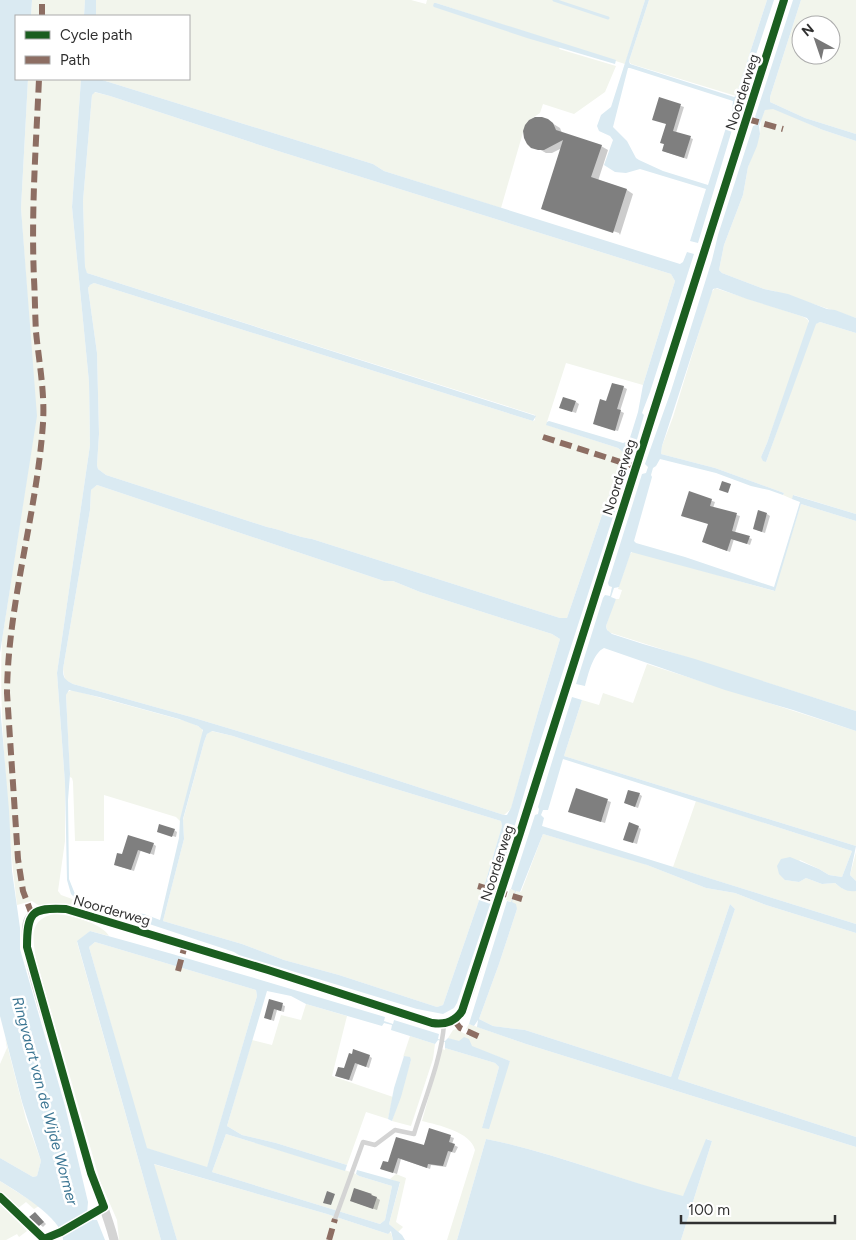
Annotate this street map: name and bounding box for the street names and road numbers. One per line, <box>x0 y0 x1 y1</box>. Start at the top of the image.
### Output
street label: Noorderweg <box>722 52 763 132</box>
street label: Noorderweg <box>599 437 640 517</box>
street label: Noorderweg <box>477 823 518 903</box>
street label: Noorderweg <box>72 891 152 930</box>

